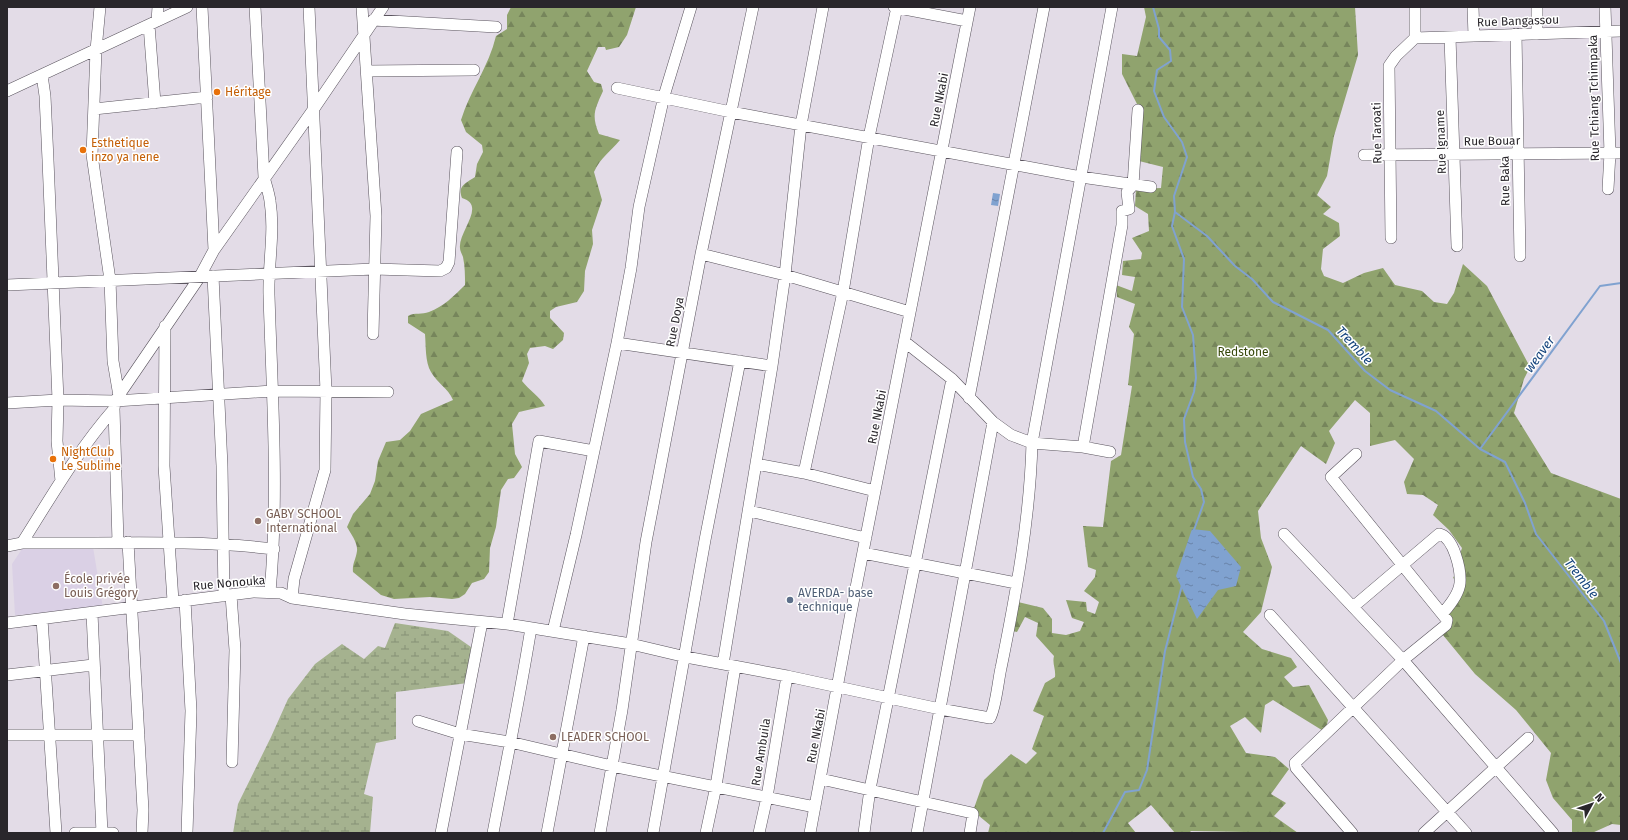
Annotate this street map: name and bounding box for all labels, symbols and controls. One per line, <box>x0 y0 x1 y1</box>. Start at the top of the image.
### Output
street label: Rue Bangassou <box>1477 13 1559 29</box>
street label: Rue Tchiang Tchimpaka <box>1586 35 1602 161</box>
street label: Rue Nkabi <box>927 72 951 128</box>
place label: Héritage <box>225 85 271 99</box>
marker: Héritage <box>212 87 222 97</box>
street label: Rue Taroati <box>1369 102 1385 164</box>
street label: Rue Igname <box>1433 110 1449 174</box>
street label: Rue Bouar <box>1464 134 1521 148</box>
place label: Esthetique inzo ya nene <box>91 136 159 164</box>
marker: Esthetique inzo ya nene <box>78 145 88 155</box>
street label: Rue Baka <box>1498 156 1512 206</box>
street label: Rue Doya <box>663 296 687 348</box>
water label: Tremble <box>1333 323 1376 368</box>
water label: weaver <box>1521 332 1558 375</box>
park label: Redstone <box>1217 345 1269 359</box>
street label: Rue Nkabi <box>865 389 889 445</box>
place label: NightClub Le Sublime <box>61 445 121 473</box>
marker: NightClub Le Sublime <box>48 454 58 464</box>
place label: GABY SCHOOL International <box>266 507 341 535</box>
marker: GABY SCHOOL International <box>253 516 263 526</box>
water label: Tremble <box>1561 555 1602 601</box>
place label: École privée Louis Grégory <box>64 571 138 600</box>
street label: Rue Nonouka <box>192 573 266 593</box>
marker: École privée Louis Grégory <box>51 581 61 591</box>
place label: AVERDA- base technique <box>798 586 873 614</box>
marker: AVERDA- base technique <box>785 595 795 605</box>
street label: Rue Nkabi <box>804 708 828 764</box>
street label: Rue Ambuila <box>749 717 773 787</box>
place label: LEADER SCHOOL <box>561 730 649 744</box>
marker: LEADER SCHOOL <box>548 732 558 742</box>
north arrow <box>1572 784 1612 824</box>
text: N <box>1592 791 1607 805</box>

